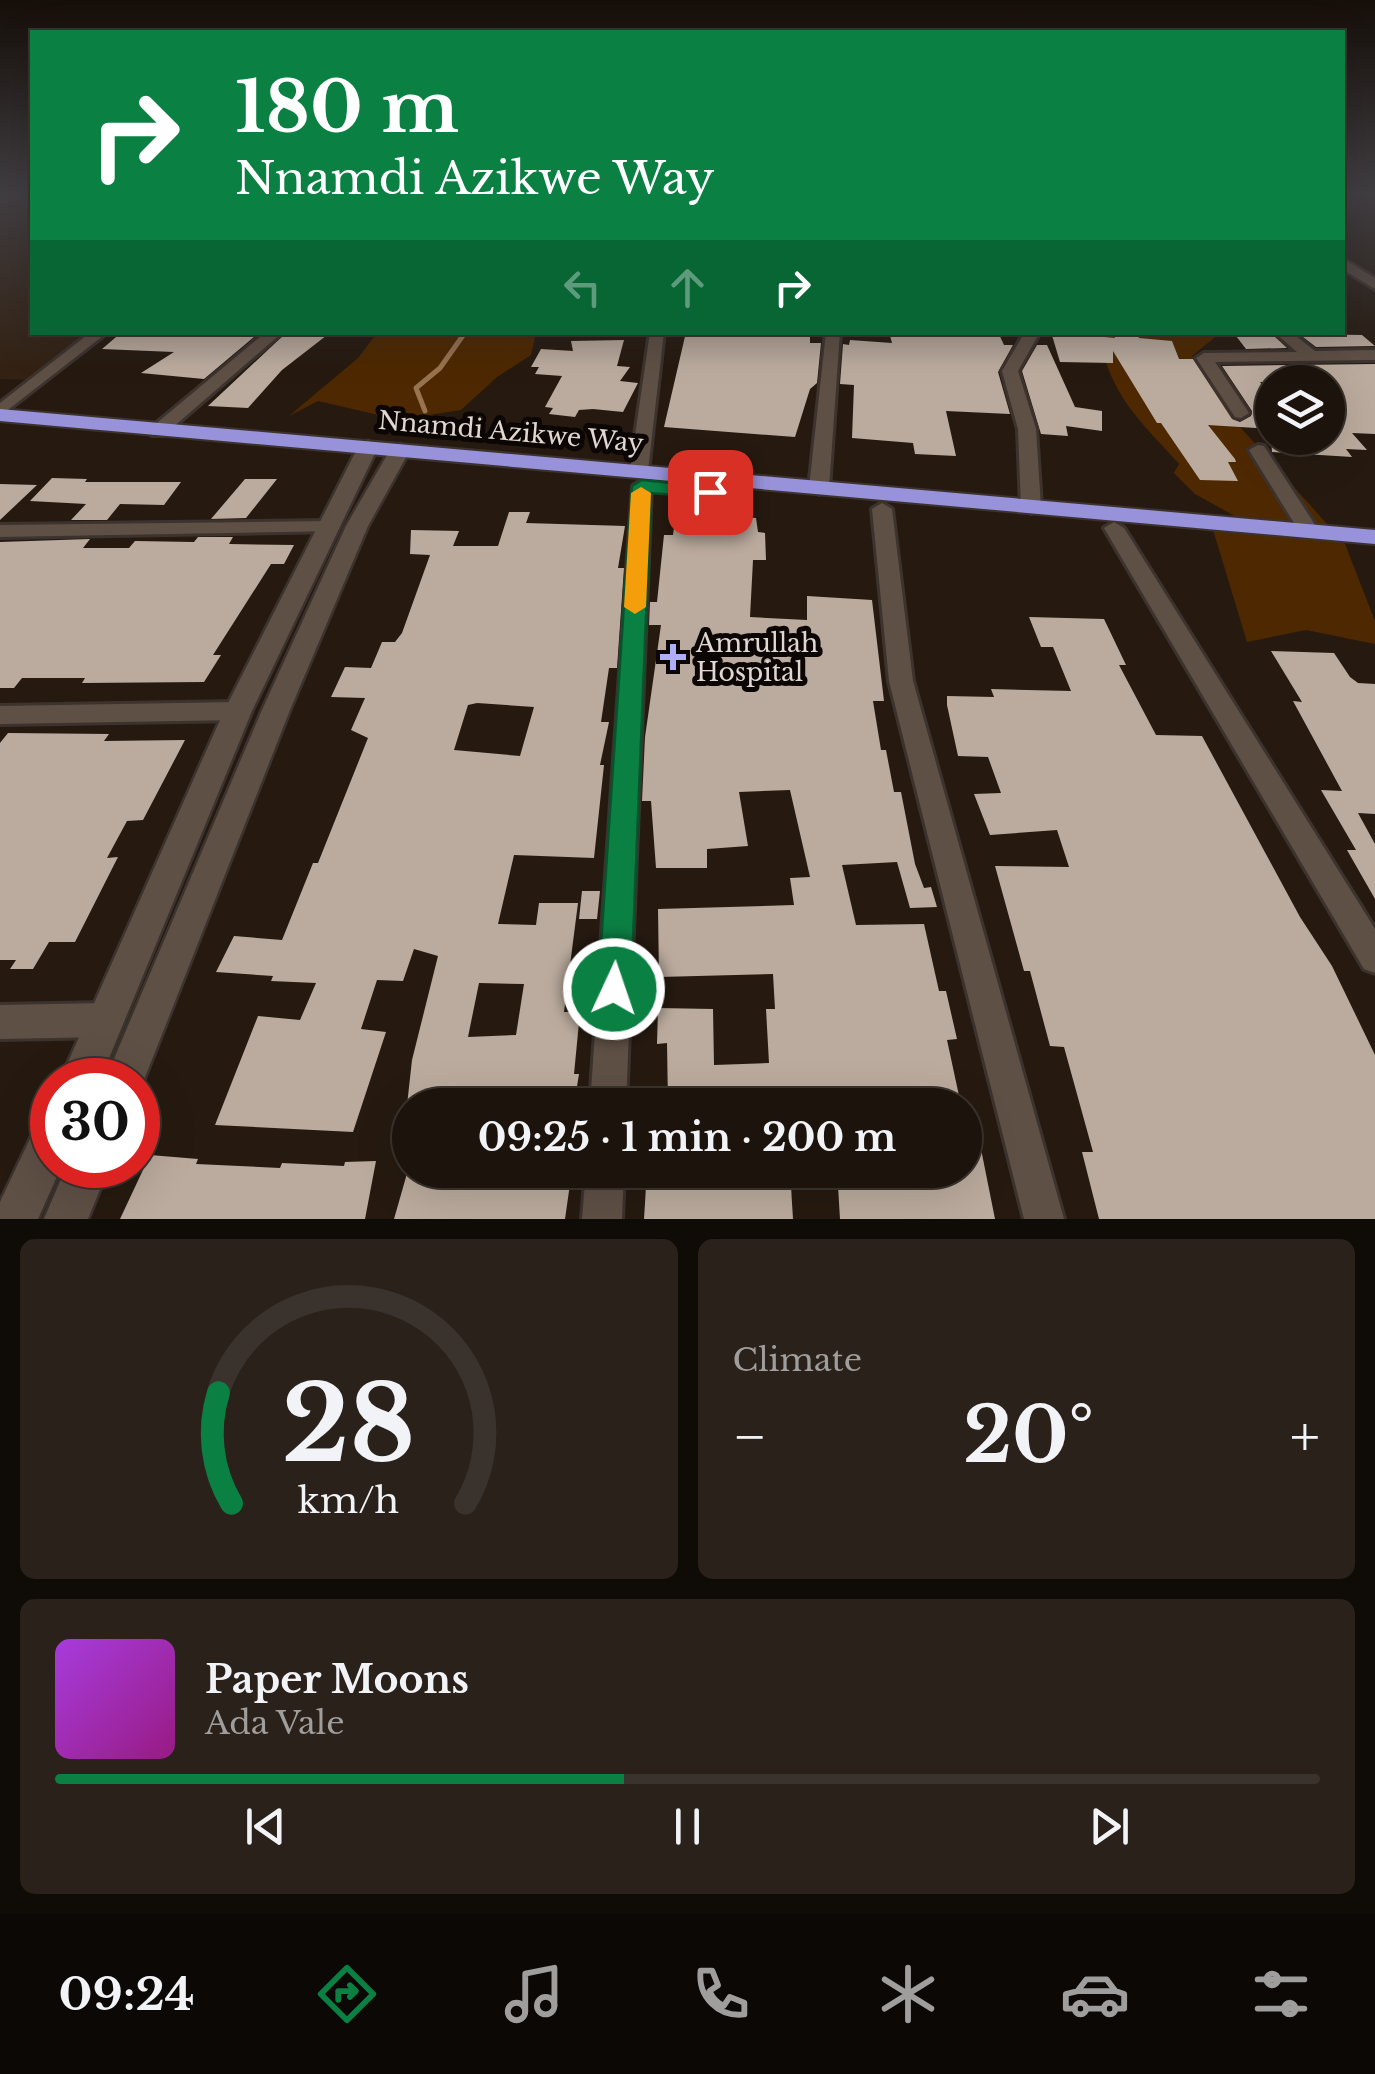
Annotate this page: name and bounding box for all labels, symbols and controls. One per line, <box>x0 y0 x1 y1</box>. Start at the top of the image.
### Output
text: 180 m <box>235 64 459 151</box>
icon: right <box>70 70 200 200</box>
text: Nnamdi Azikwe Way <box>235 150 715 206</box>
icon: left <box>555 260 610 315</box>
icon: ahead <box>660 260 715 315</box>
icon: right <box>765 260 820 315</box>
map controls <box>1255 365 1345 455</box>
button: layers <box>1255 365 1345 455</box>
street label: Nnamdi Azikwe Way <box>377 405 645 459</box>
pin <box>668 450 753 535</box>
icon: arrive <box>683 465 738 520</box>
place label: Amrullah Hospital <box>695 628 818 688</box>
marker: Amrullah Hospital <box>660 644 686 670</box>
position arrow <box>562 937 666 1041</box>
speed limit sign: 30 <box>30 1058 160 1188</box>
text: 09:25 · 1 min · 200 m <box>478 1114 896 1161</box>
text: Climate <box>733 1340 862 1380</box>
text: 28 <box>282 1360 416 1489</box>
text: 20° <box>963 1389 1094 1482</box>
text: − <box>733 1403 767 1471</box>
text: + <box>1290 1403 1320 1471</box>
text: km/h <box>298 1478 399 1523</box>
text: Paper Moons <box>205 1656 469 1703</box>
text: Ada Vale <box>205 1703 345 1743</box>
icon: previous <box>238 1799 293 1854</box>
icon: pause <box>660 1799 715 1854</box>
icon: next <box>1082 1799 1137 1854</box>
icon: directions <box>312 1959 382 2029</box>
icon: music <box>499 1959 569 2029</box>
icon: phone <box>686 1959 756 2029</box>
icon: climate <box>873 1959 943 2029</box>
icon: car <box>1060 1959 1130 2029</box>
icon: filters <box>1246 1959 1316 2029</box>
text: 09:24 <box>58 1966 195 2022</box>

